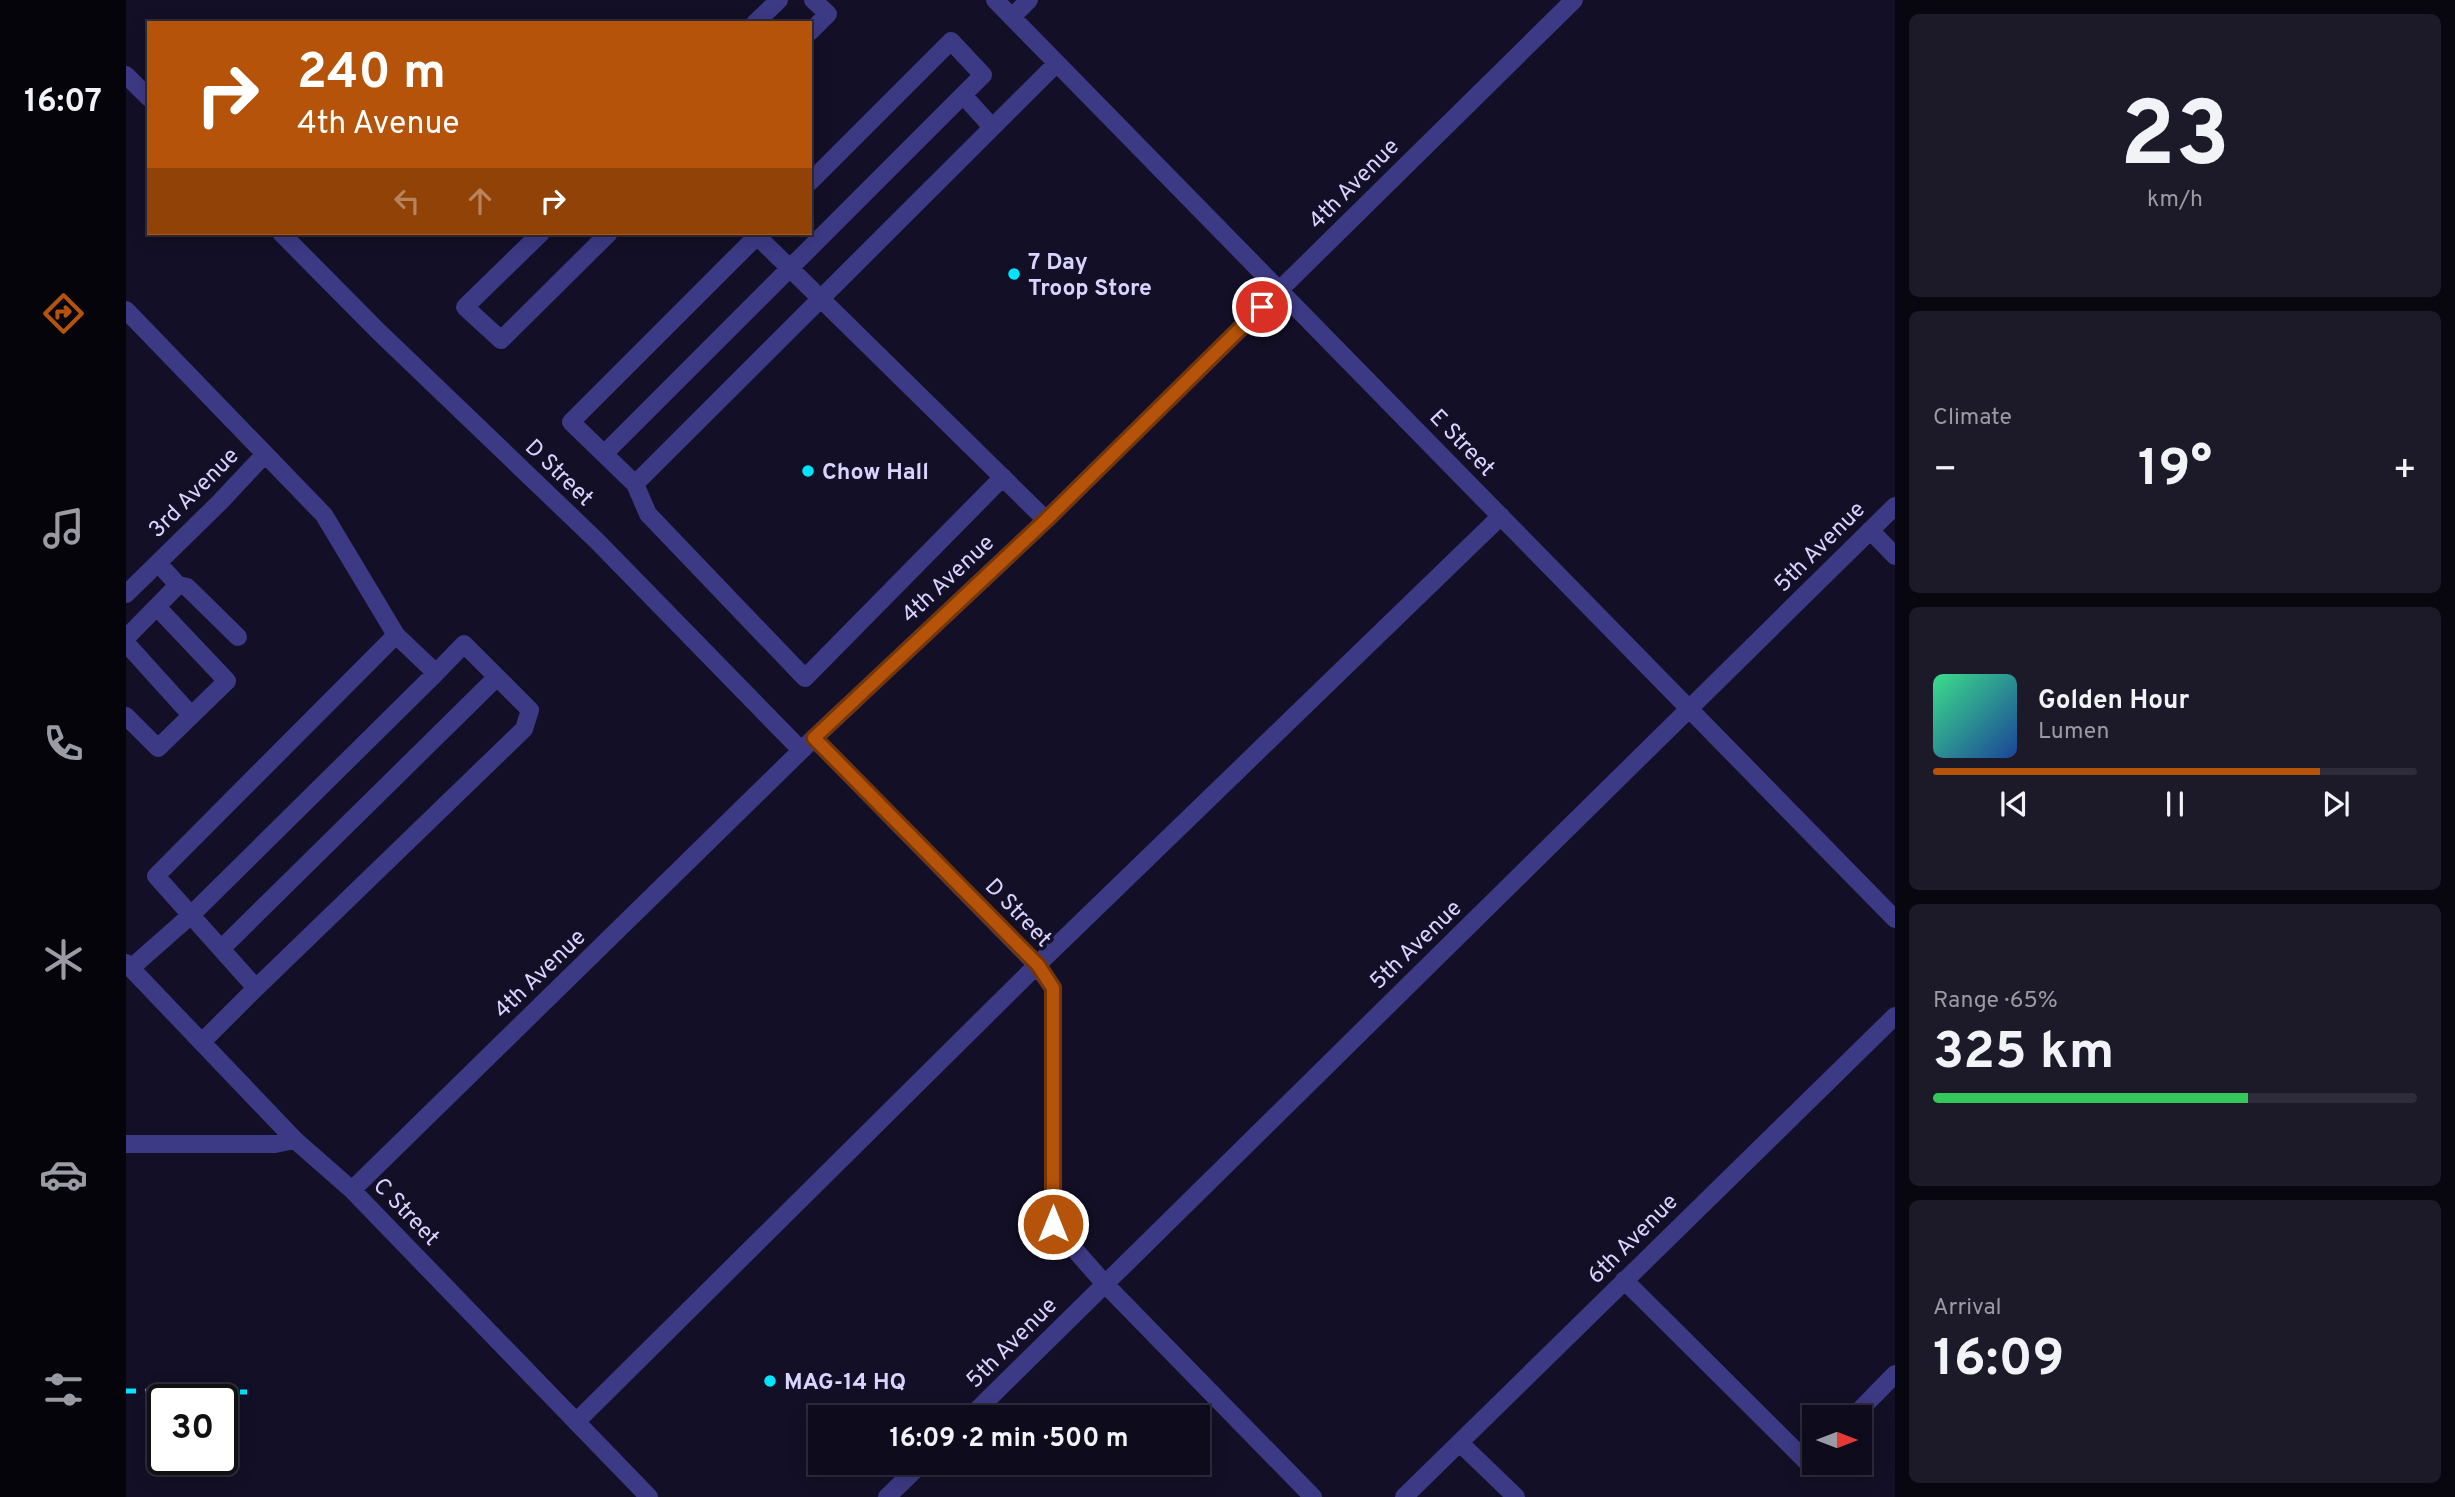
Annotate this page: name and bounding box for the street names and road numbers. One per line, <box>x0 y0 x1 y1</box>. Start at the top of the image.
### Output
street label: 4th Avenue <box>1303 133 1406 236</box>
street label: E Street <box>1422 404 1500 483</box>
street label: D Street <box>518 434 599 514</box>
street label: 3rd Avenue <box>143 442 246 545</box>
street label: 5th Avenue <box>1769 496 1872 599</box>
street label: 4th Avenue <box>896 529 1001 630</box>
street label: D Street <box>977 873 1057 954</box>
street label: 5th Avenue <box>1365 895 1469 997</box>
street label: 4th Avenue <box>489 924 593 1026</box>
street label: C Street <box>366 1173 445 1253</box>
street label: 6th Avenue <box>1582 1188 1685 1291</box>
street label: 5th Avenue <box>961 1292 1064 1395</box>

